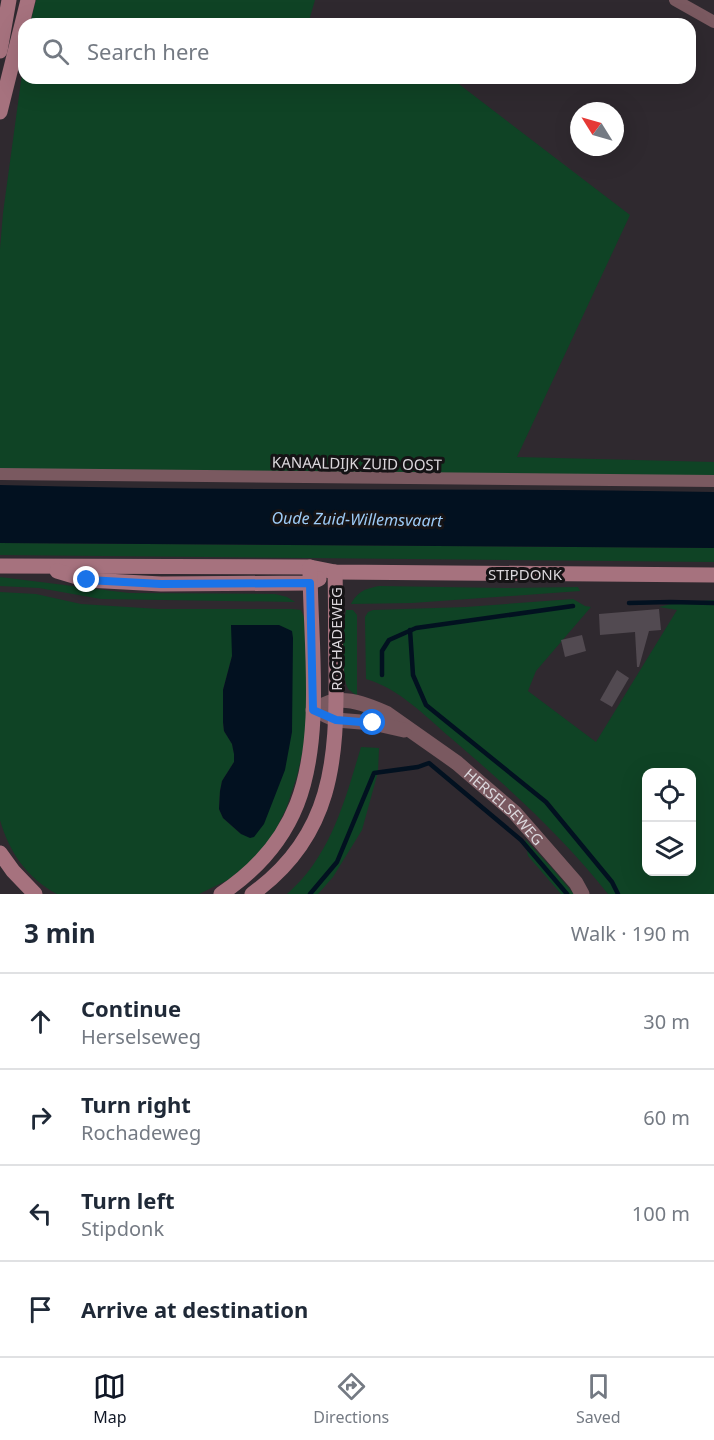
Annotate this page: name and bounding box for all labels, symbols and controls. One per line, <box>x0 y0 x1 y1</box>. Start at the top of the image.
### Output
search box <box>18 18 696 84</box>
icon: search <box>39 35 72 68</box>
text: Search here <box>87 36 209 66</box>
north arrow <box>570 102 624 156</box>
street label: KANAALDIJK ZUID OOST <box>272 452 443 474</box>
water label: Oude Zuid-Willemsvaart <box>271 507 443 531</box>
street label: STIPDONK <box>488 564 563 584</box>
route end <box>73 566 99 592</box>
street label: ROCHADEWEG <box>326 587 346 691</box>
route start <box>359 709 385 735</box>
street label: HERSELSEWEG <box>460 764 548 849</box>
map controls <box>642 768 696 876</box>
button: locate <box>642 768 696 822</box>
button: layers <box>642 822 696 876</box>
text: 3 min <box>24 915 96 951</box>
text: Walk · 190 m <box>571 920 690 947</box>
text: Continue <box>81 993 181 1023</box>
icon: ahead <box>24 1005 57 1038</box>
text: 30 m <box>643 1008 690 1035</box>
text: Herselseweg <box>81 1023 201 1050</box>
text: Turn right <box>81 1089 191 1119</box>
icon: right <box>24 1101 57 1134</box>
text: 60 m <box>643 1104 690 1131</box>
text: Rochadeweg <box>81 1119 201 1146</box>
text: Turn left <box>81 1185 175 1215</box>
icon: left <box>24 1197 57 1230</box>
text: 100 m <box>632 1200 690 1227</box>
text: Stipdonk <box>81 1215 164 1242</box>
icon: arrive <box>24 1293 57 1326</box>
text: Arrive at destination <box>81 1294 308 1324</box>
tab: Map <box>93 1370 127 1428</box>
tab: Directions <box>313 1370 389 1428</box>
tab: Saved <box>576 1370 621 1428</box>

